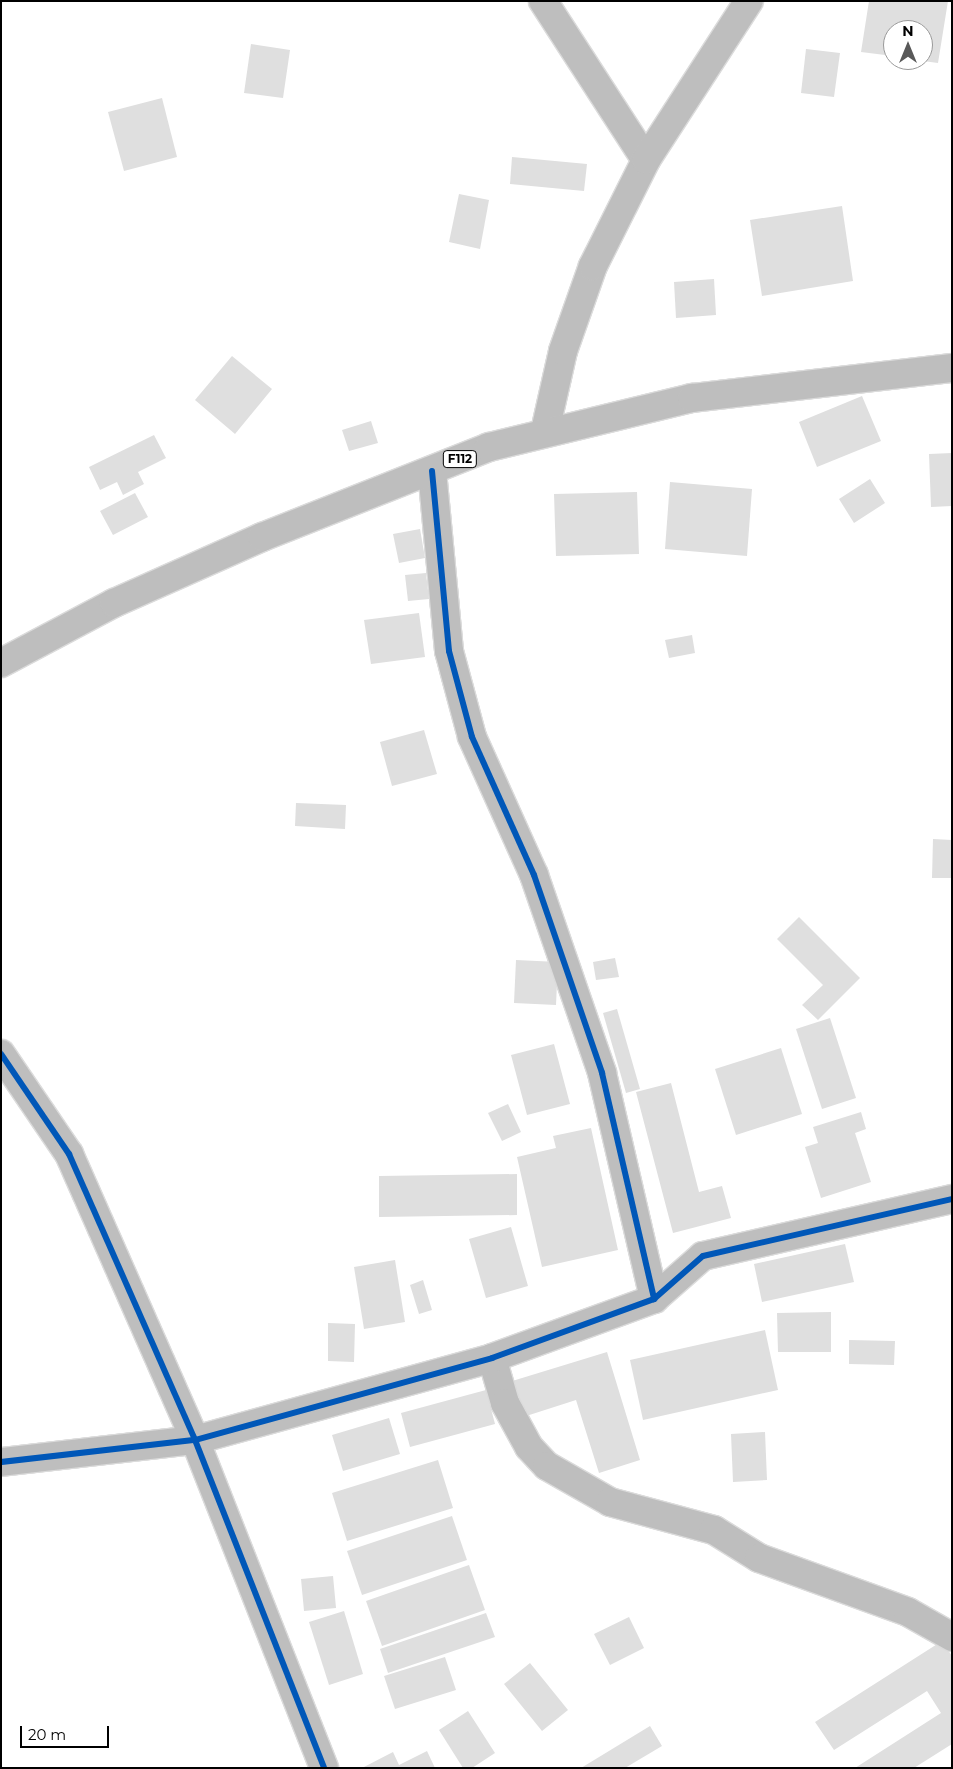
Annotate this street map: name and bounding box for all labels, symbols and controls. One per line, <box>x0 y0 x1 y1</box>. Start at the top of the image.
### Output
north arrow <box>883 20 933 70</box>
text: N <box>902 22 914 40</box>
road number: F112 <box>442 449 478 468</box>
scale bar <box>22 1716 111 1748</box>
text: 20 m <box>28 1725 66 1744</box>

